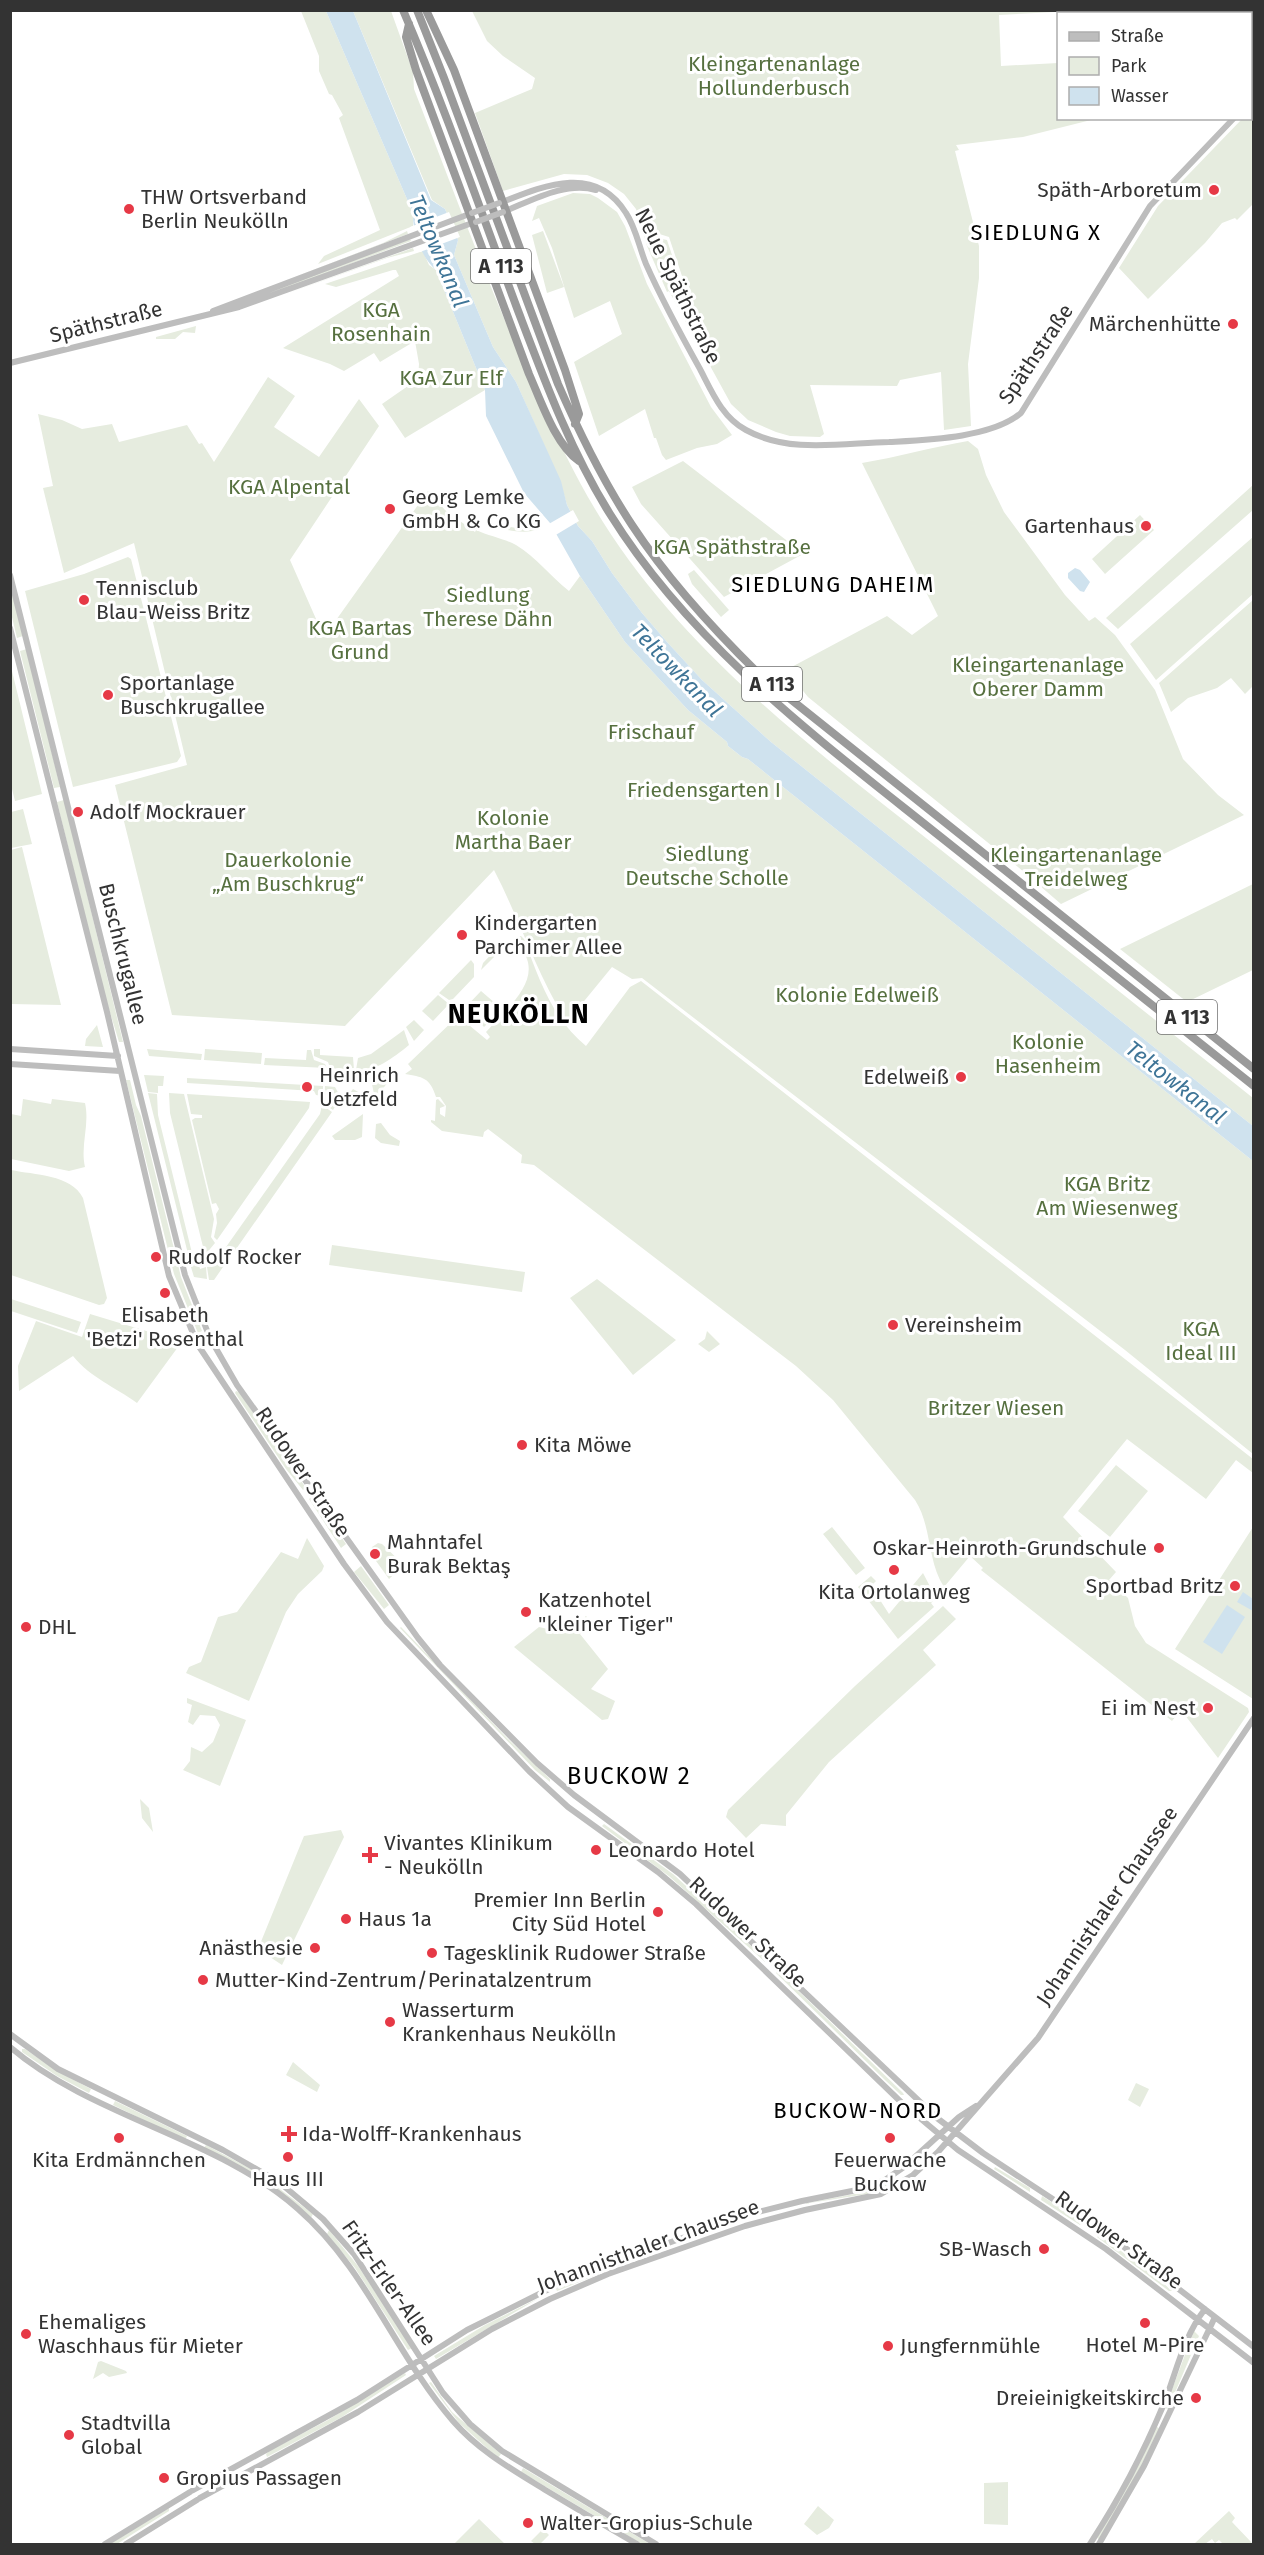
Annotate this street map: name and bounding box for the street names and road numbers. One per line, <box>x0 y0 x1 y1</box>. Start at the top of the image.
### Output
street label: Neue Späthstraße <box>629 204 727 368</box>
road number: A 113 <box>471 249 531 283</box>
street label: Späthstraße <box>47 295 165 349</box>
street label: Späthstraße <box>993 299 1079 409</box>
road number: A 113 <box>742 667 802 701</box>
street label: Buschkrugallee <box>93 880 153 1028</box>
road number: A 113 <box>1157 1000 1217 1034</box>
street label: Rudower Straße <box>250 1402 356 1542</box>
street label: Johannisthaler Chaussee <box>1031 1801 1183 2011</box>
street label: Rudower Straße <box>684 1871 812 1993</box>
street label: Rudower Straße <box>1050 2185 1188 2295</box>
street label: Johannisthaler Chaussee <box>533 2194 763 2298</box>
street label: Fritz-Erler-Allee <box>336 2215 442 2351</box>

